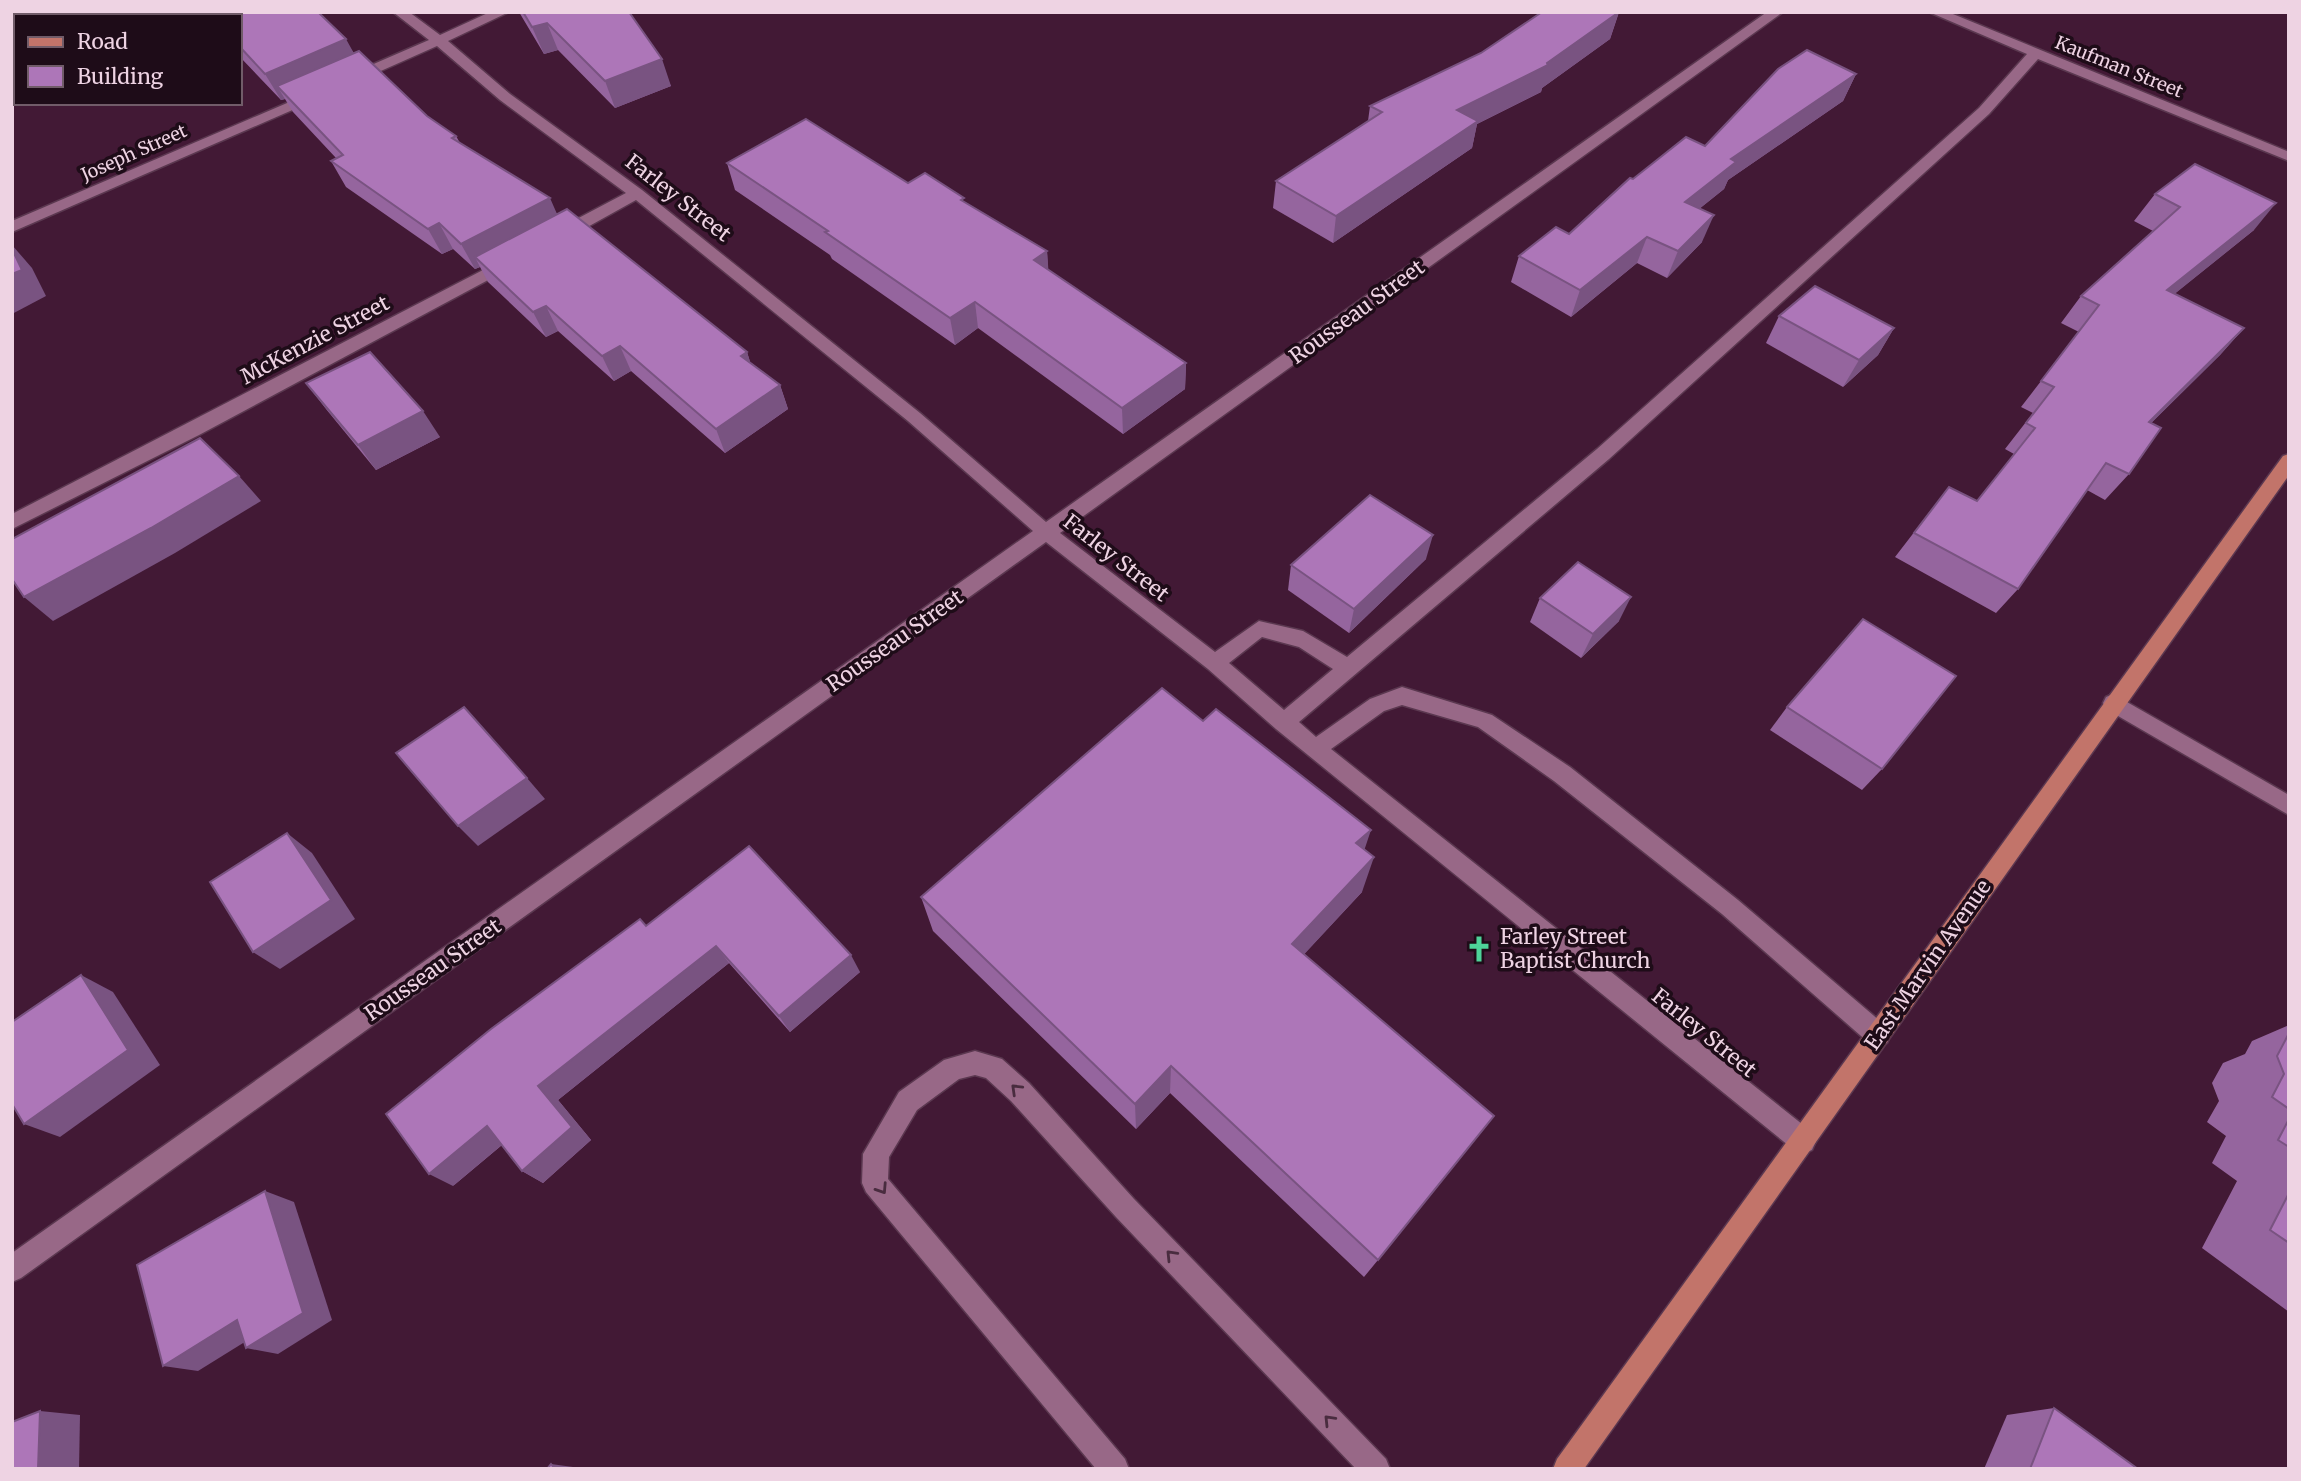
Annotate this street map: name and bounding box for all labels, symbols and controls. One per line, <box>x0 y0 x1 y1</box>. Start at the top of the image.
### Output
legend <box>14 14 242 105</box>
text: Road <box>77 28 128 55</box>
street label: Kaufman Street <box>2052 30 2186 103</box>
text: Building <box>77 63 164 90</box>
street label: Joseph Street <box>76 119 190 187</box>
street label: Farley Street <box>620 148 737 247</box>
street label: Rousseau Street <box>1284 253 1430 370</box>
street label: McKenzie Street <box>236 289 394 390</box>
street label: Farley Street <box>1058 508 1175 607</box>
street label: Rousseau Street <box>821 583 968 698</box>
street label: East Marvin Avenue <box>1859 874 1997 1055</box>
street label: Rousseau Street <box>359 912 506 1027</box>
place label: Farley Street Baptist Church <box>1500 923 1650 974</box>
church icon: Farley Street Baptist Church <box>1464 934 1494 964</box>
street label: Farley Street <box>1647 982 1762 1083</box>
one-way arrow <box>1011 1084 1024 1097</box>
one-way arrow <box>873 1181 886 1194</box>
one-way arrow <box>1167 1251 1180 1264</box>
one-way arrow <box>1324 1415 1337 1428</box>

